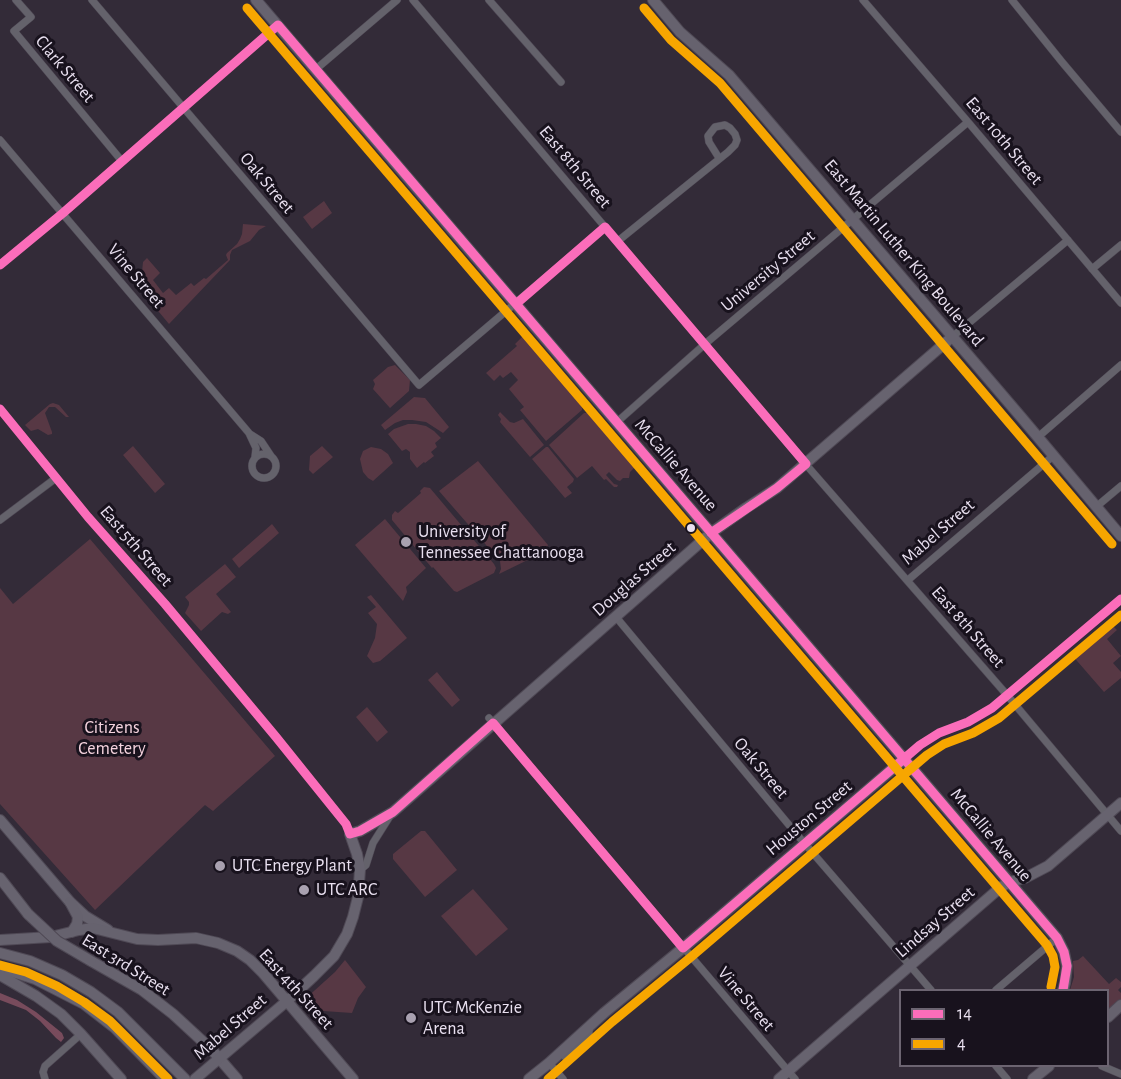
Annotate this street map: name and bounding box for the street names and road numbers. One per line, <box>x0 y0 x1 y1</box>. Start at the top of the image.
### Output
street label: Clark Street <box>31 31 99 107</box>
street label: East 10th Street <box>961 93 1047 189</box>
street label: East 8th Street <box>534 121 616 213</box>
street label: Oak Street <box>235 148 299 218</box>
street label: East Martin Luther King Boulevard <box>819 155 989 351</box>
street label: University Street <box>717 226 819 316</box>
street label: Vine Street <box>103 239 169 313</box>
street label: McCallie Avenue <box>630 414 722 516</box>
street label: Mabel Street <box>897 494 979 570</box>
street label: East 5th Street <box>95 501 177 591</box>
street label: Douglas Street <box>588 537 680 621</box>
street label: East 8th Street <box>927 582 1009 672</box>
street label: Oak Street <box>729 733 793 803</box>
street label: Houston Street <box>762 776 856 860</box>
street label: McCallie Avenue <box>946 784 1036 886</box>
street label: Lindsay Street <box>891 882 979 962</box>
street label: East 3rd Street <box>78 929 174 1001</box>
street label: East 4th Street <box>254 944 338 1034</box>
street label: Vine Street <box>713 962 779 1036</box>
street label: Mabel Street <box>189 989 271 1065</box>

